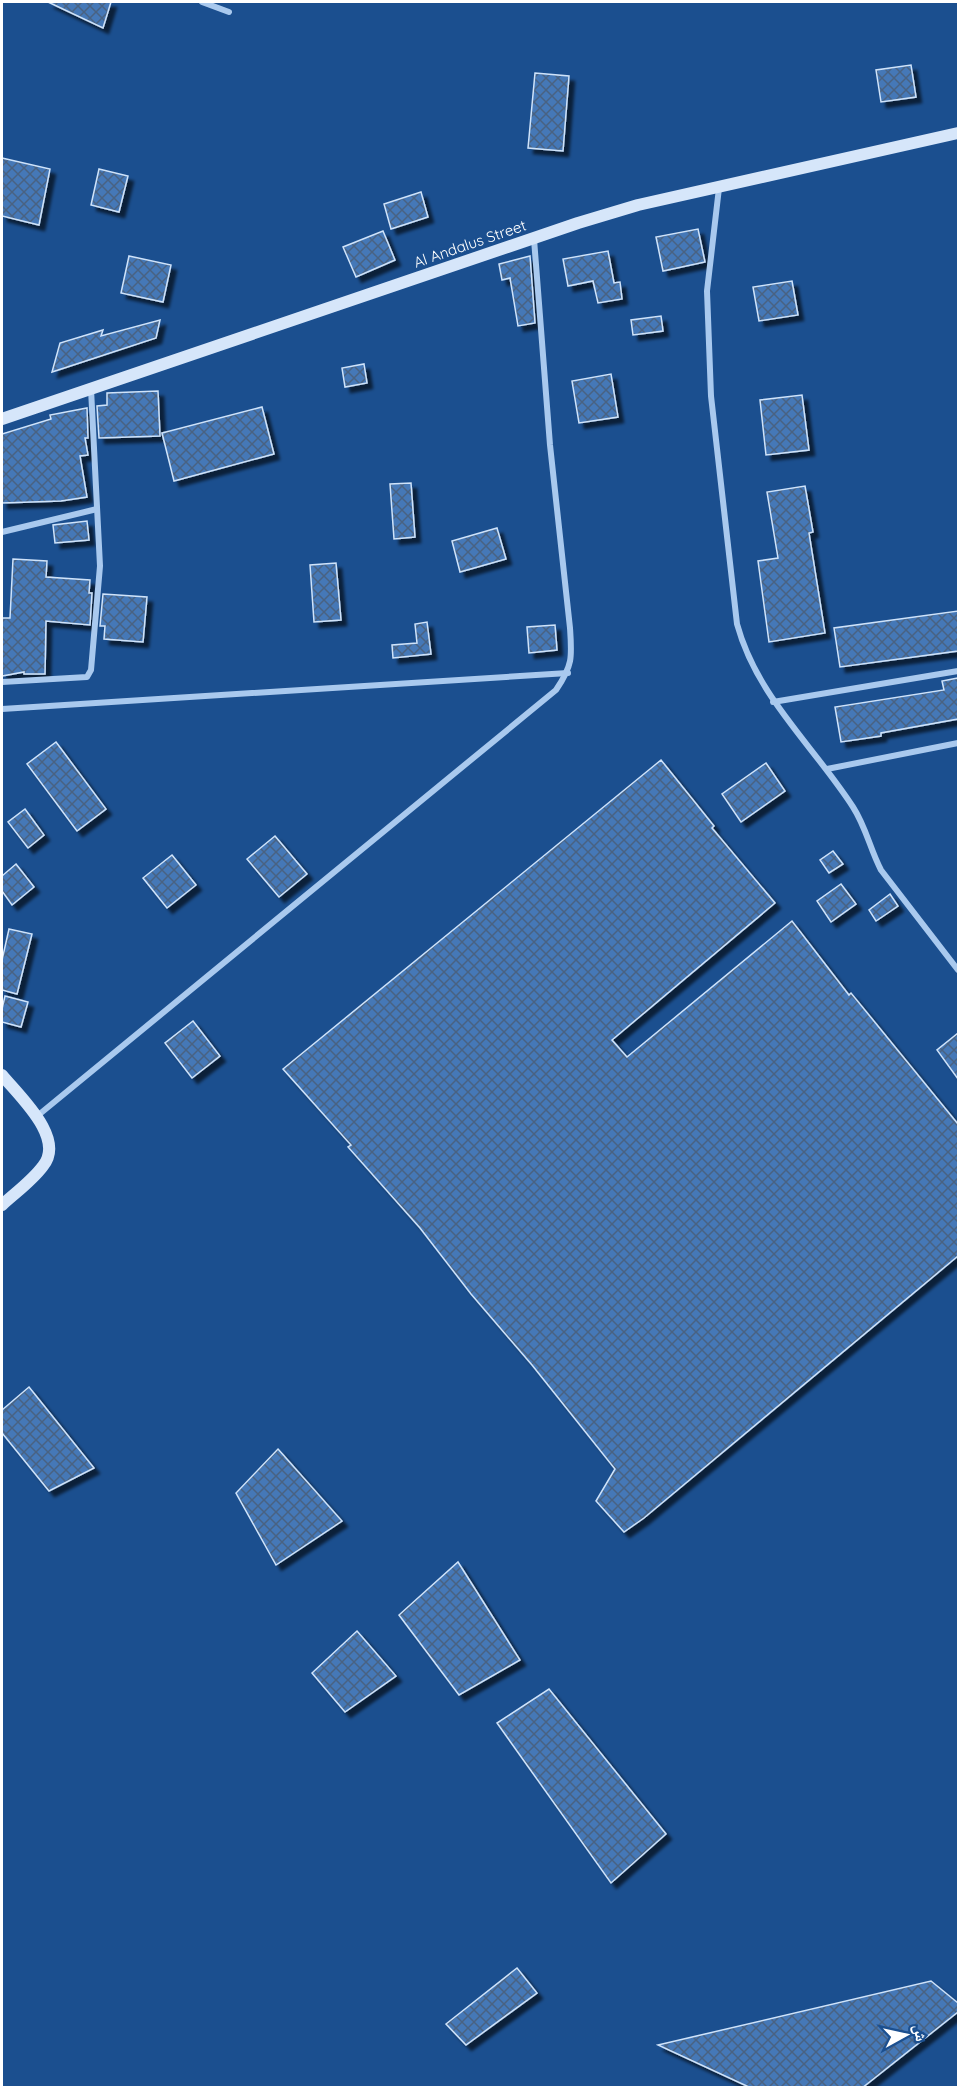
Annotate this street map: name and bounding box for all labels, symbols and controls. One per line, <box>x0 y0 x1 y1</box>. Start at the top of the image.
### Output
street label: Al Andalus Street <box>411 215 529 272</box>
north arrow <box>876 2005 936 2065</box>
text: ش <box>910 2023 932 2043</box>

